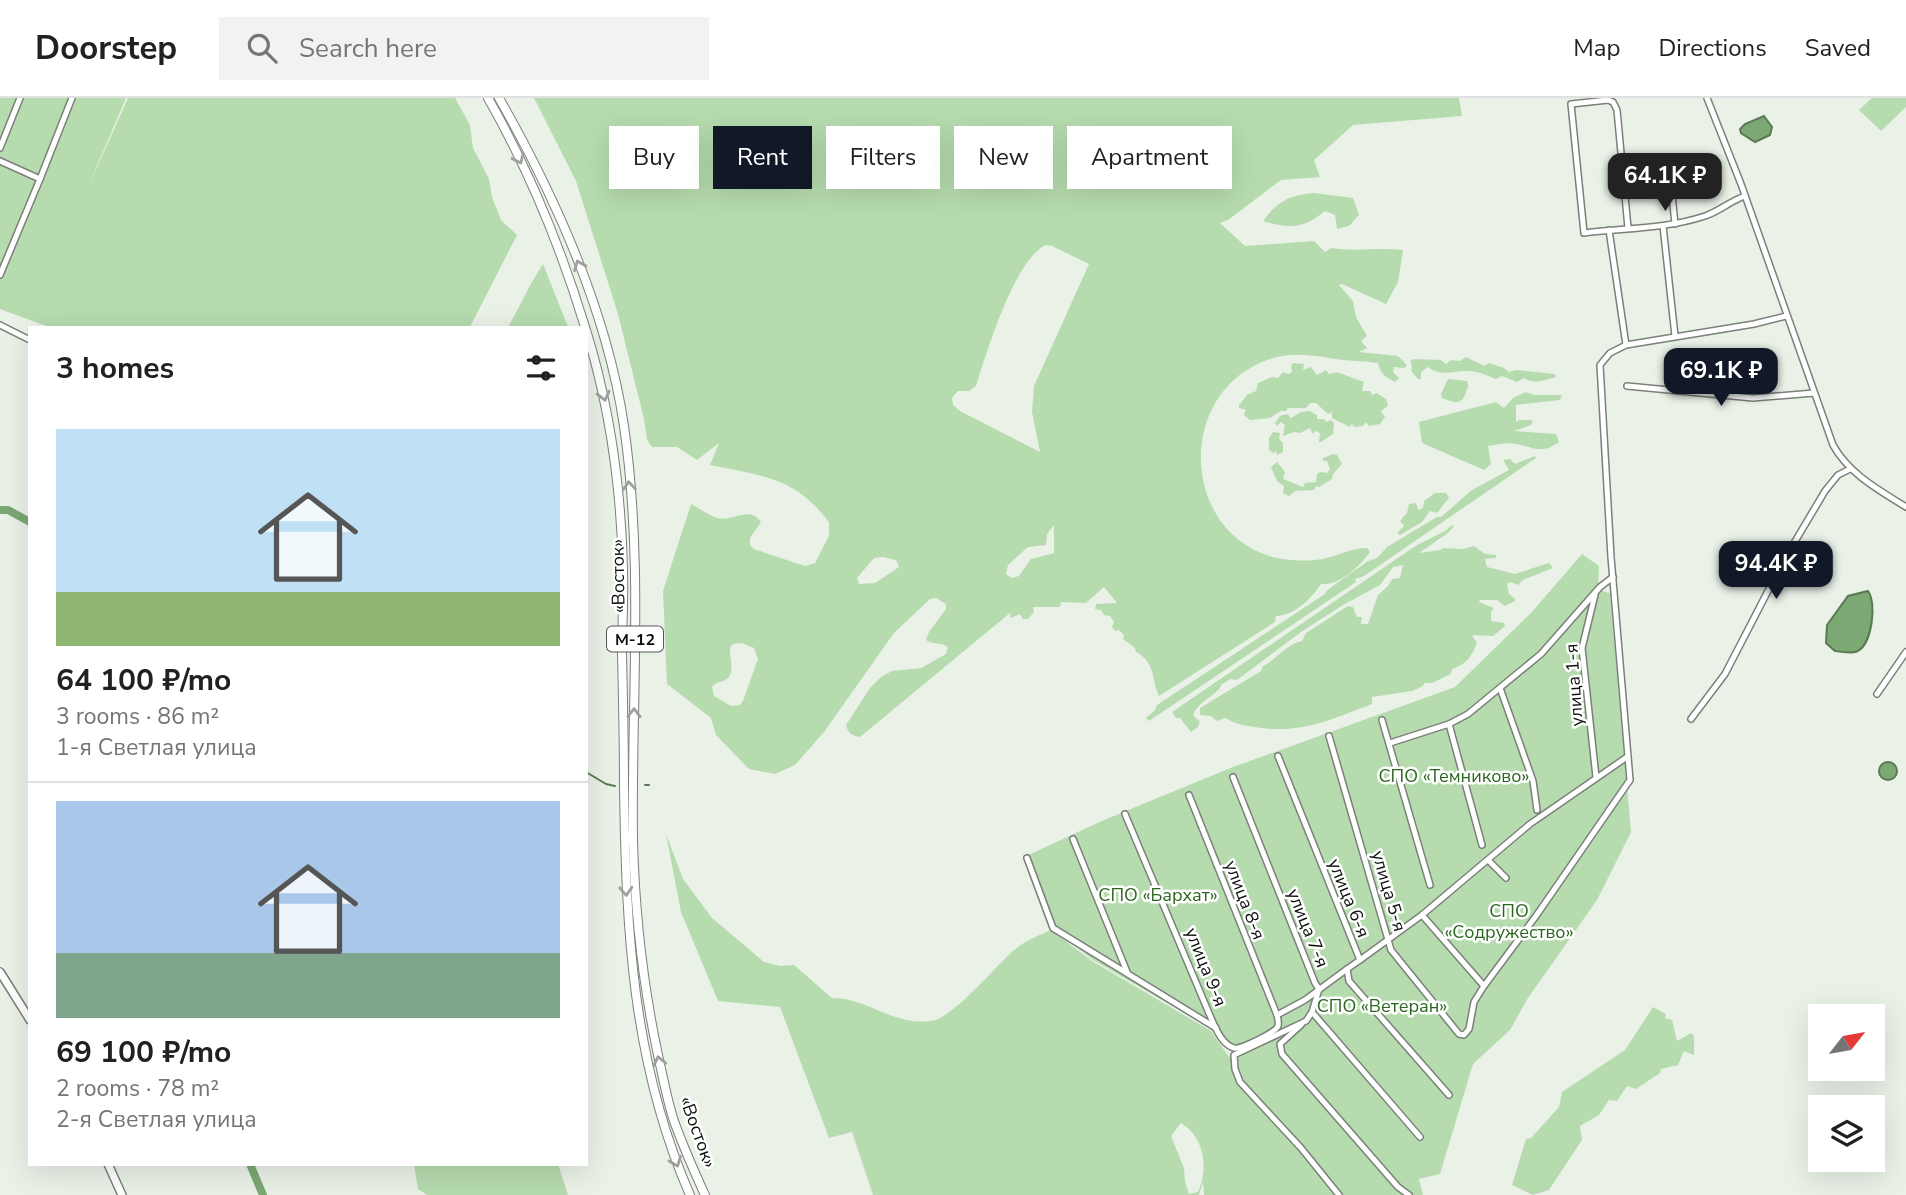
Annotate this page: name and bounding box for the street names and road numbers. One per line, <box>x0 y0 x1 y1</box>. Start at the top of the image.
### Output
street label: «Восток» <box>605 539 631 613</box>
road number: М-12 <box>607 626 663 652</box>
street label: улица 1-я <box>1559 643 1589 727</box>
street label: улица 5-я <box>1366 848 1412 934</box>
street label: улица 6-я <box>1322 855 1376 941</box>
street label: улица 8-я <box>1219 857 1271 943</box>
street label: улица 7-я <box>1281 885 1335 971</box>
street label: улица 9-я <box>1179 924 1233 1010</box>
street label: «Восток» <box>674 1093 722 1171</box>

